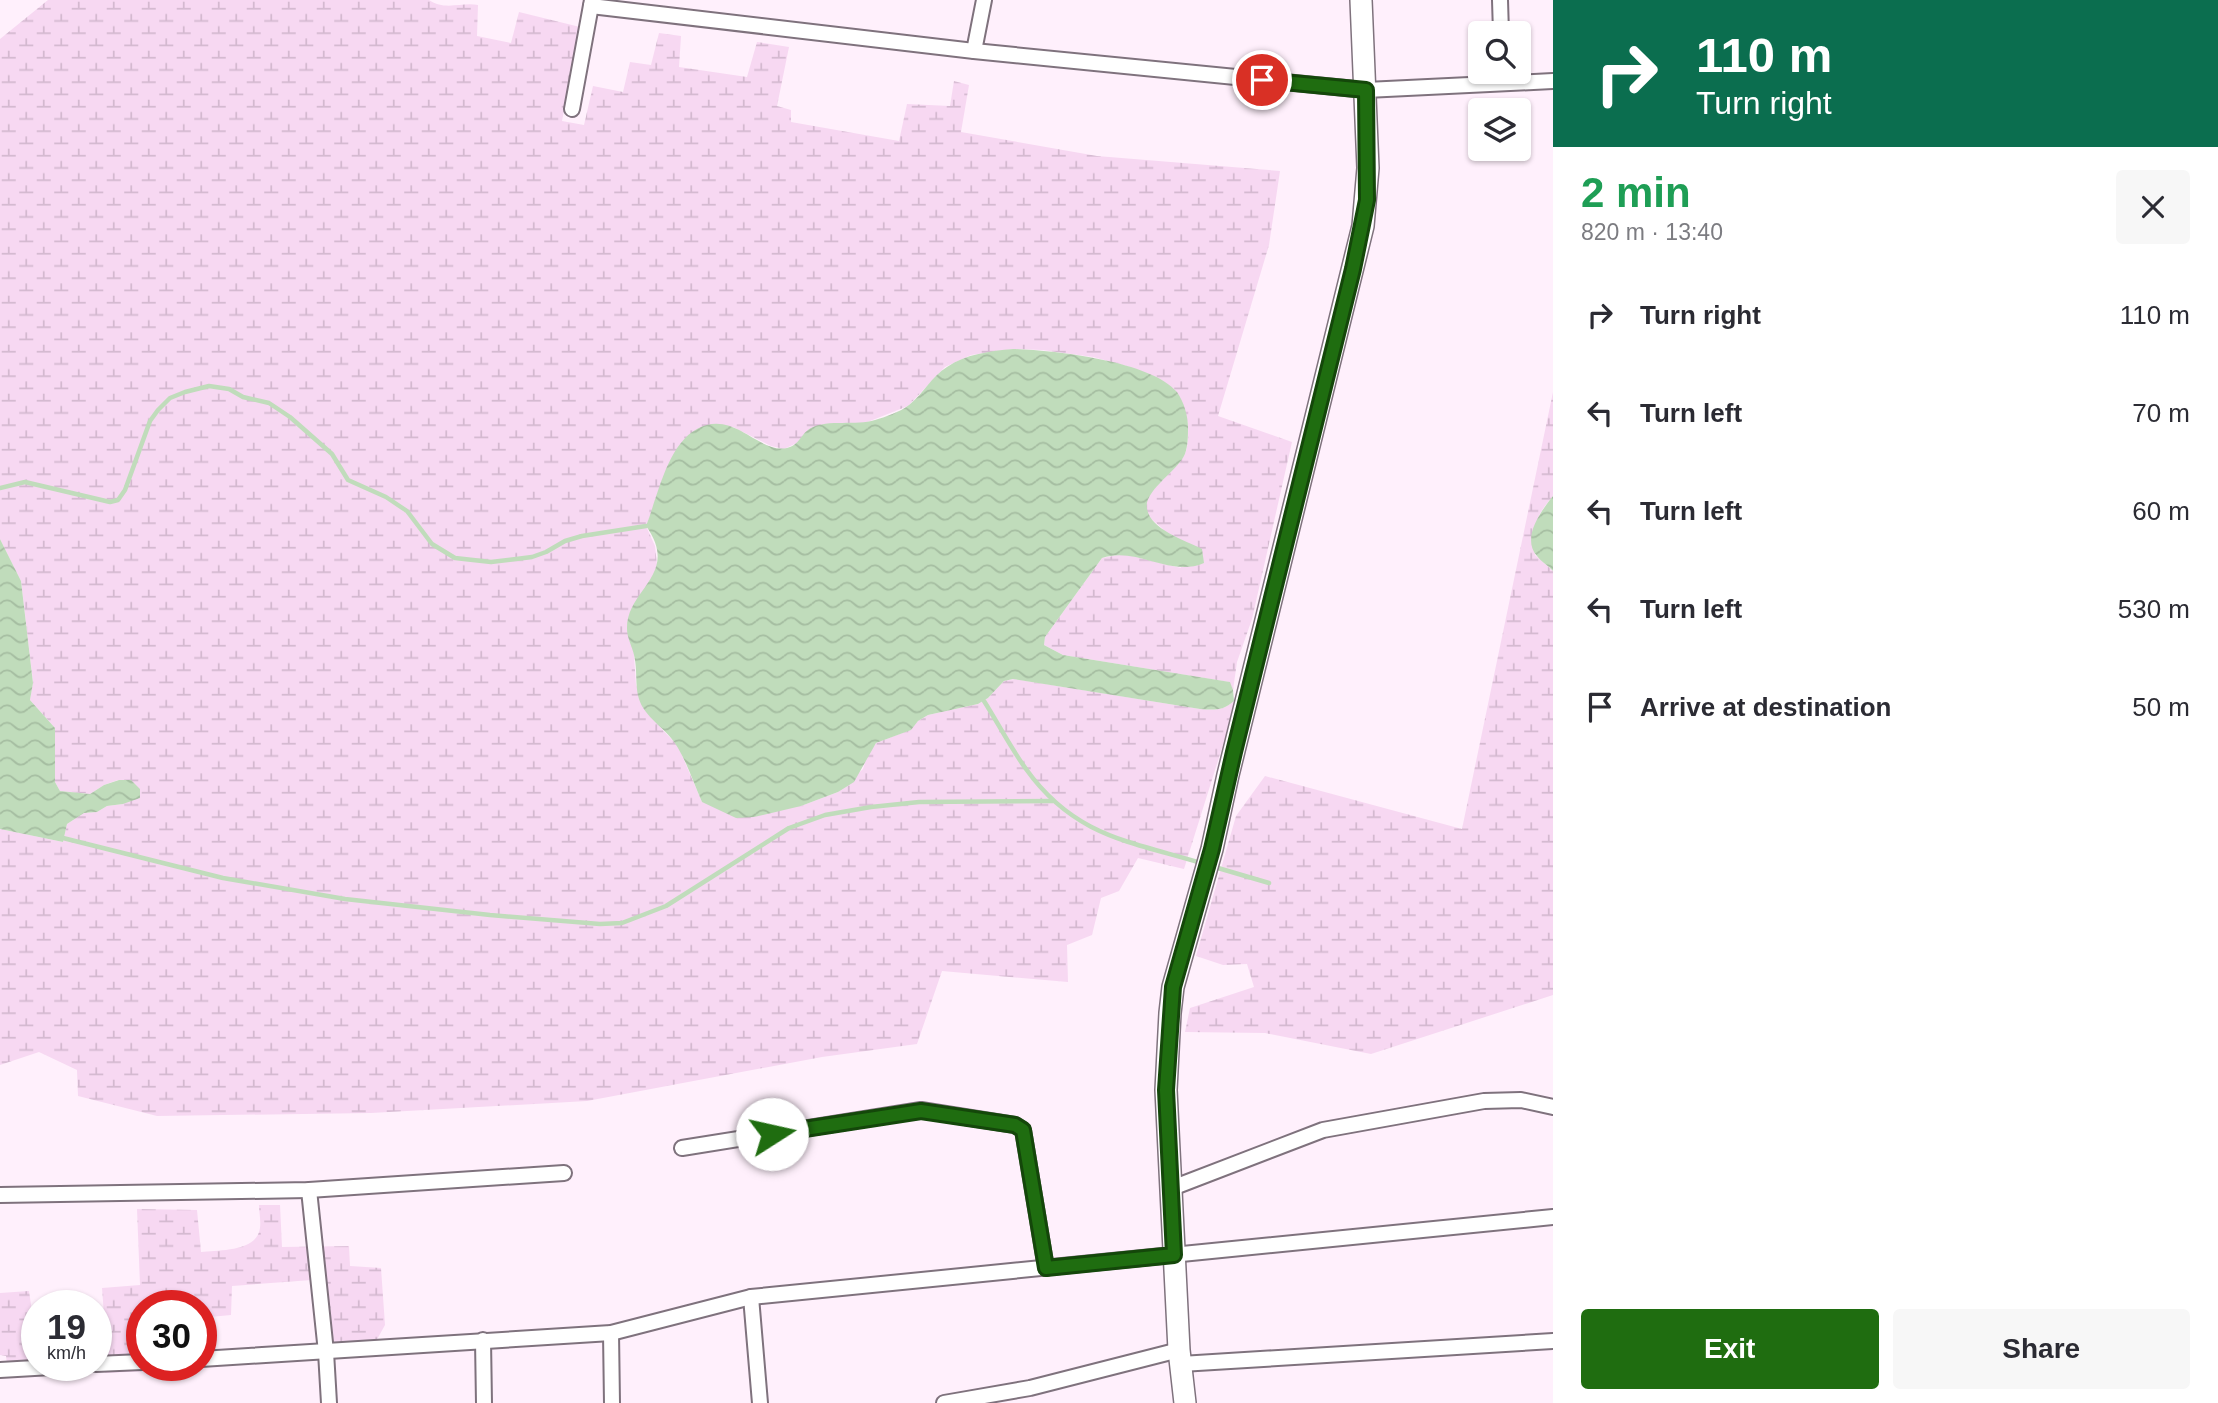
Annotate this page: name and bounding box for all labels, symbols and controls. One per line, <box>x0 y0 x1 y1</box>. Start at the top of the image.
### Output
map controls <box>1468 21 1531 161</box>
button: search <box>1468 21 1531 84</box>
icon: right <box>1581 28 1672 119</box>
text: 110 m <box>1696 28 1832 82</box>
pin <box>1232 50 1292 110</box>
icon: arrive <box>1243 61 1281 99</box>
text: Turn right <box>1696 85 1832 121</box>
button: layers <box>1468 98 1531 161</box>
text: 2 min <box>1581 169 1691 216</box>
button: close <box>2116 170 2190 244</box>
text: 820 m · 13:40 <box>1581 219 1723 245</box>
icon: right <box>1581 296 1619 334</box>
text: Turn right <box>1640 300 1761 330</box>
text: 110 m <box>2120 300 2190 330</box>
icon: left <box>1581 394 1619 432</box>
text: Turn left <box>1640 398 1742 428</box>
text: 70 m <box>2132 398 2190 428</box>
icon: left <box>1581 492 1619 530</box>
text: Turn left <box>1640 496 1742 526</box>
text: 60 m <box>2132 496 2190 526</box>
icon: left <box>1581 590 1619 628</box>
text: Turn left <box>1640 594 1742 624</box>
text: 530 m <box>2118 594 2190 624</box>
icon: arrive <box>1581 688 1619 726</box>
text: Arrive at destination <box>1640 692 1891 722</box>
text: 50 m <box>2132 692 2190 722</box>
position arrow <box>735 1097 809 1171</box>
speed limit sign: 30 <box>126 1290 217 1381</box>
text: 19 <box>47 1307 86 1346</box>
button: Exit <box>1581 1309 1879 1389</box>
button: Share <box>1893 1309 2190 1389</box>
text: km/h <box>47 1343 86 1363</box>

